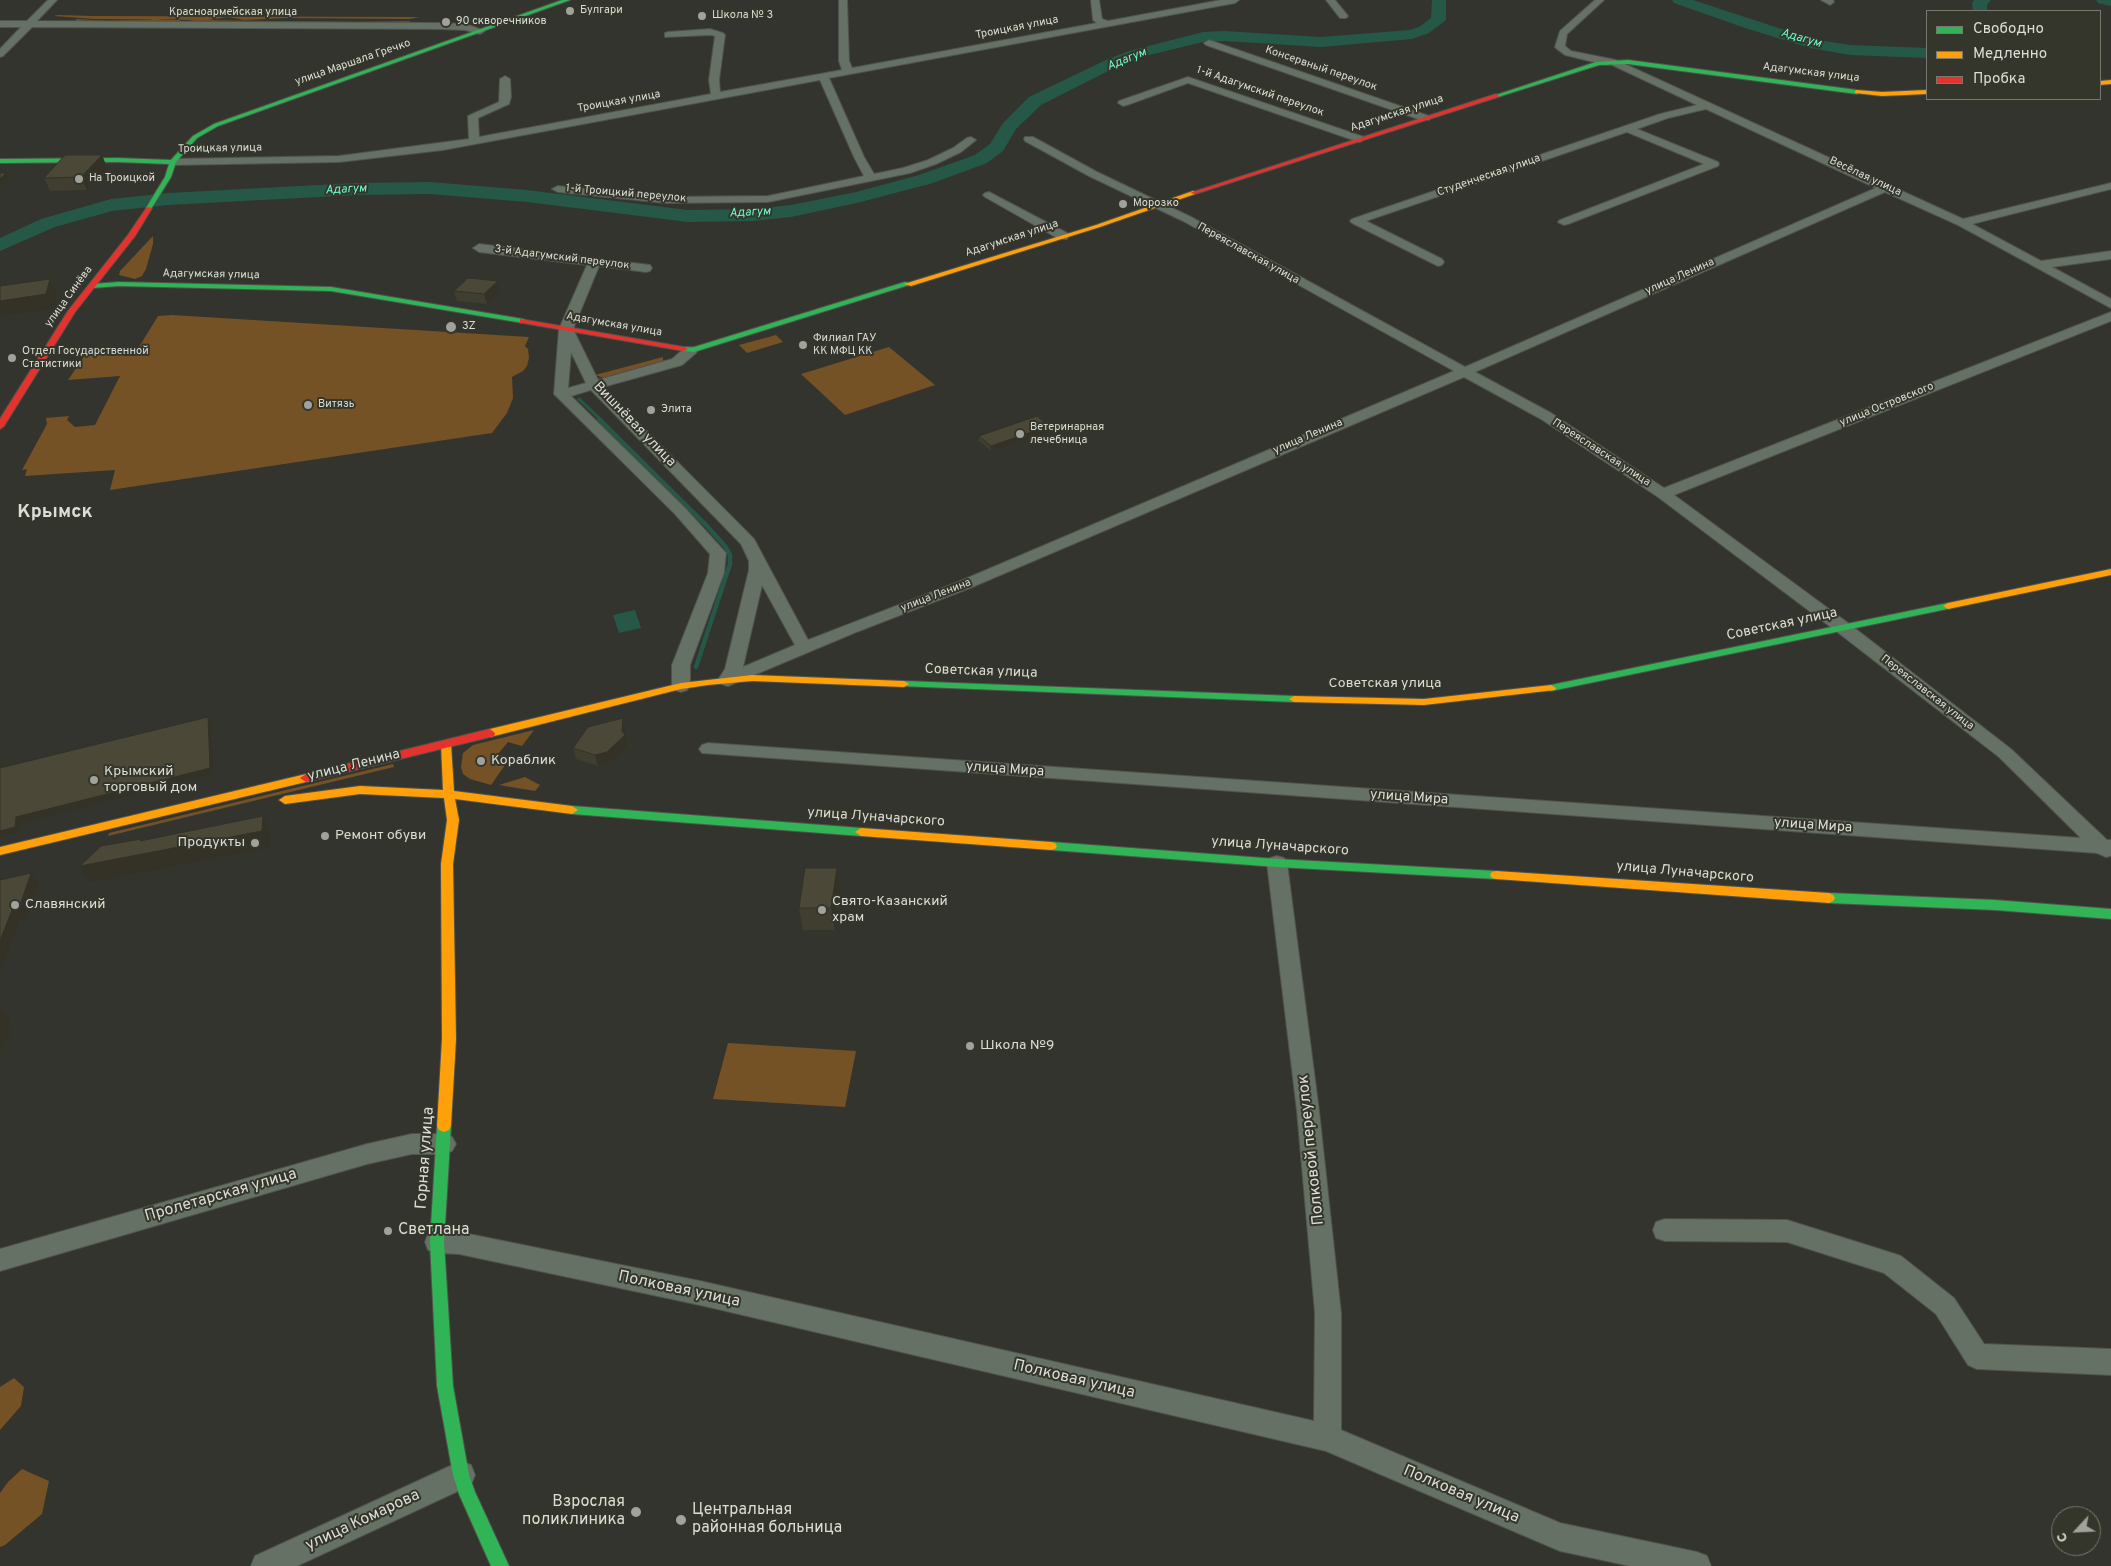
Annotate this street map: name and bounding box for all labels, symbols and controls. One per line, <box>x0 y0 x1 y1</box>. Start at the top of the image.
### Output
place label: Булгари <box>580 4 623 18</box>
marker: Булгари <box>564 5 576 17</box>
street label: Красноармейская улица <box>169 6 297 20</box>
place label: Школа № 3 <box>712 9 773 23</box>
marker: Школа № 3 <box>696 10 708 22</box>
legend <box>1926 10 2101 100</box>
street label: Троицкая улица <box>975 14 1059 42</box>
place label: 90 скворечников <box>456 15 547 29</box>
marker: 90 скворечников <box>440 16 452 28</box>
text: Свободно <box>1973 20 2044 39</box>
water label: Адагум <box>1779 26 1823 52</box>
street label: улица Маршала Гречко <box>294 37 412 89</box>
street label: Консервный переулок <box>1263 44 1379 94</box>
text: Медленно <box>1973 45 2047 64</box>
water label: Адагум <box>1105 46 1149 74</box>
street label: Адагумская улица <box>1762 61 1860 85</box>
street label: 1-й Адагумский переулок <box>1194 64 1326 120</box>
text: Пробка <box>1973 70 2025 89</box>
street label: Троицкая улица <box>577 88 661 116</box>
street label: Адагумская улица <box>1349 93 1445 135</box>
street label: Троицкая улица <box>178 142 262 156</box>
street label: Студенческая улица <box>1436 152 1542 200</box>
street label: Весёлая улица <box>1827 155 1903 199</box>
place label: На Троицкой <box>89 172 155 186</box>
marker: На Троицкой <box>73 173 85 185</box>
water label: Адагум <box>325 182 367 198</box>
street label: 1-й Троицкий переулок <box>565 182 687 206</box>
place label: Морозко <box>1133 197 1179 211</box>
marker: Морозко <box>1117 198 1129 210</box>
water label: Адагум <box>729 205 771 221</box>
street label: Адагумская улица <box>964 218 1060 260</box>
street label: Переяславская улица <box>1195 220 1301 288</box>
street label: 3-й Адагумский переулок <box>494 243 630 273</box>
street label: улица Ленина <box>1643 256 1717 298</box>
street label: улица Синёва <box>42 264 96 330</box>
street label: Адагумская улица <box>162 268 260 282</box>
street label: Адагумская улица <box>565 310 663 340</box>
marker: 3Z <box>444 320 458 334</box>
place label: 3Z <box>462 320 476 334</box>
place label: Филиал ГАУ КК МФЦ КК <box>813 332 876 358</box>
marker: Филиал ГАУ КК МФЦ КК <box>797 339 809 351</box>
place label: Отдел Государственной Статистики <box>22 345 149 371</box>
marker: Отдел Государственной Статистики <box>6 352 18 364</box>
street label: Вишнёвая улица <box>589 379 679 471</box>
street label: улица Островского <box>1838 380 1936 430</box>
place label: Витязь <box>318 398 354 412</box>
marker: Витязь <box>302 399 314 411</box>
place label: Элита <box>661 403 692 417</box>
marker: Элита <box>645 404 657 416</box>
street label: улица Ленина <box>1271 416 1345 458</box>
street label: Переяславская улица <box>1549 416 1653 490</box>
place label: Ветеринарная лечебница <box>1030 421 1104 447</box>
marker: Ветеринарная лечебница <box>1014 428 1026 440</box>
district label: Крымск <box>17 502 93 524</box>
street label: улица Ленина <box>899 577 973 615</box>
street label: Советская улица <box>1725 605 1839 645</box>
street label: Переяславская улица <box>1878 653 1976 733</box>
street label: Советская улица <box>924 662 1038 682</box>
street label: Советская улица <box>1329 676 1441 692</box>
street label: улица Ленина <box>306 746 402 786</box>
place label: Кораблик <box>491 753 556 769</box>
marker: Кораблик <box>475 755 487 767</box>
street label: улица Мира <box>965 759 1045 781</box>
place label: Крымский торговый дом <box>104 764 197 796</box>
marker: Крымский торговый дом <box>88 774 100 786</box>
street label: улица Мира <box>1369 787 1449 809</box>
street label: улица Луначарского <box>807 805 945 831</box>
street label: улица Мира <box>1773 815 1853 837</box>
place label: Ремонт обуви <box>335 828 426 844</box>
marker: Ремонт обуви <box>319 830 331 842</box>
street label: улица Луначарского <box>1211 834 1349 860</box>
place label: Продукты <box>178 835 245 851</box>
marker: Продукты <box>249 837 261 849</box>
street label: улица Луначарского <box>1616 859 1754 887</box>
place label: Свято-Казанский храм <box>832 894 948 926</box>
place label: Славянский <box>25 897 106 913</box>
marker: Славянский <box>9 899 21 911</box>
marker: Свято-Казанский храм <box>816 904 828 916</box>
place label: Школа №9 <box>980 1038 1054 1054</box>
marker: Школа №9 <box>964 1040 976 1052</box>
street label: Полковой переулок <box>1295 1074 1329 1226</box>
street label: Горная улица <box>413 1106 439 1210</box>
street label: Пролетарская улица <box>143 1165 299 1227</box>
place label: Светлана <box>398 1221 469 1241</box>
marker: Светлана <box>382 1225 394 1237</box>
street label: Полковая улица <box>616 1268 742 1312</box>
street label: Полковая улица <box>1011 1357 1137 1403</box>
street label: Полковая улица <box>1400 1462 1522 1528</box>
street label: улица Комарова <box>303 1486 423 1556</box>
place label: Взрослая поликлиника <box>522 1493 625 1531</box>
place label: Центральная районная больница <box>692 1501 842 1539</box>
marker: Взрослая поликлиника <box>629 1505 643 1519</box>
north arrow <box>2051 1506 2101 1556</box>
marker: Центральная районная больница <box>674 1513 688 1527</box>
text: С <box>2053 1529 2072 1545</box>

